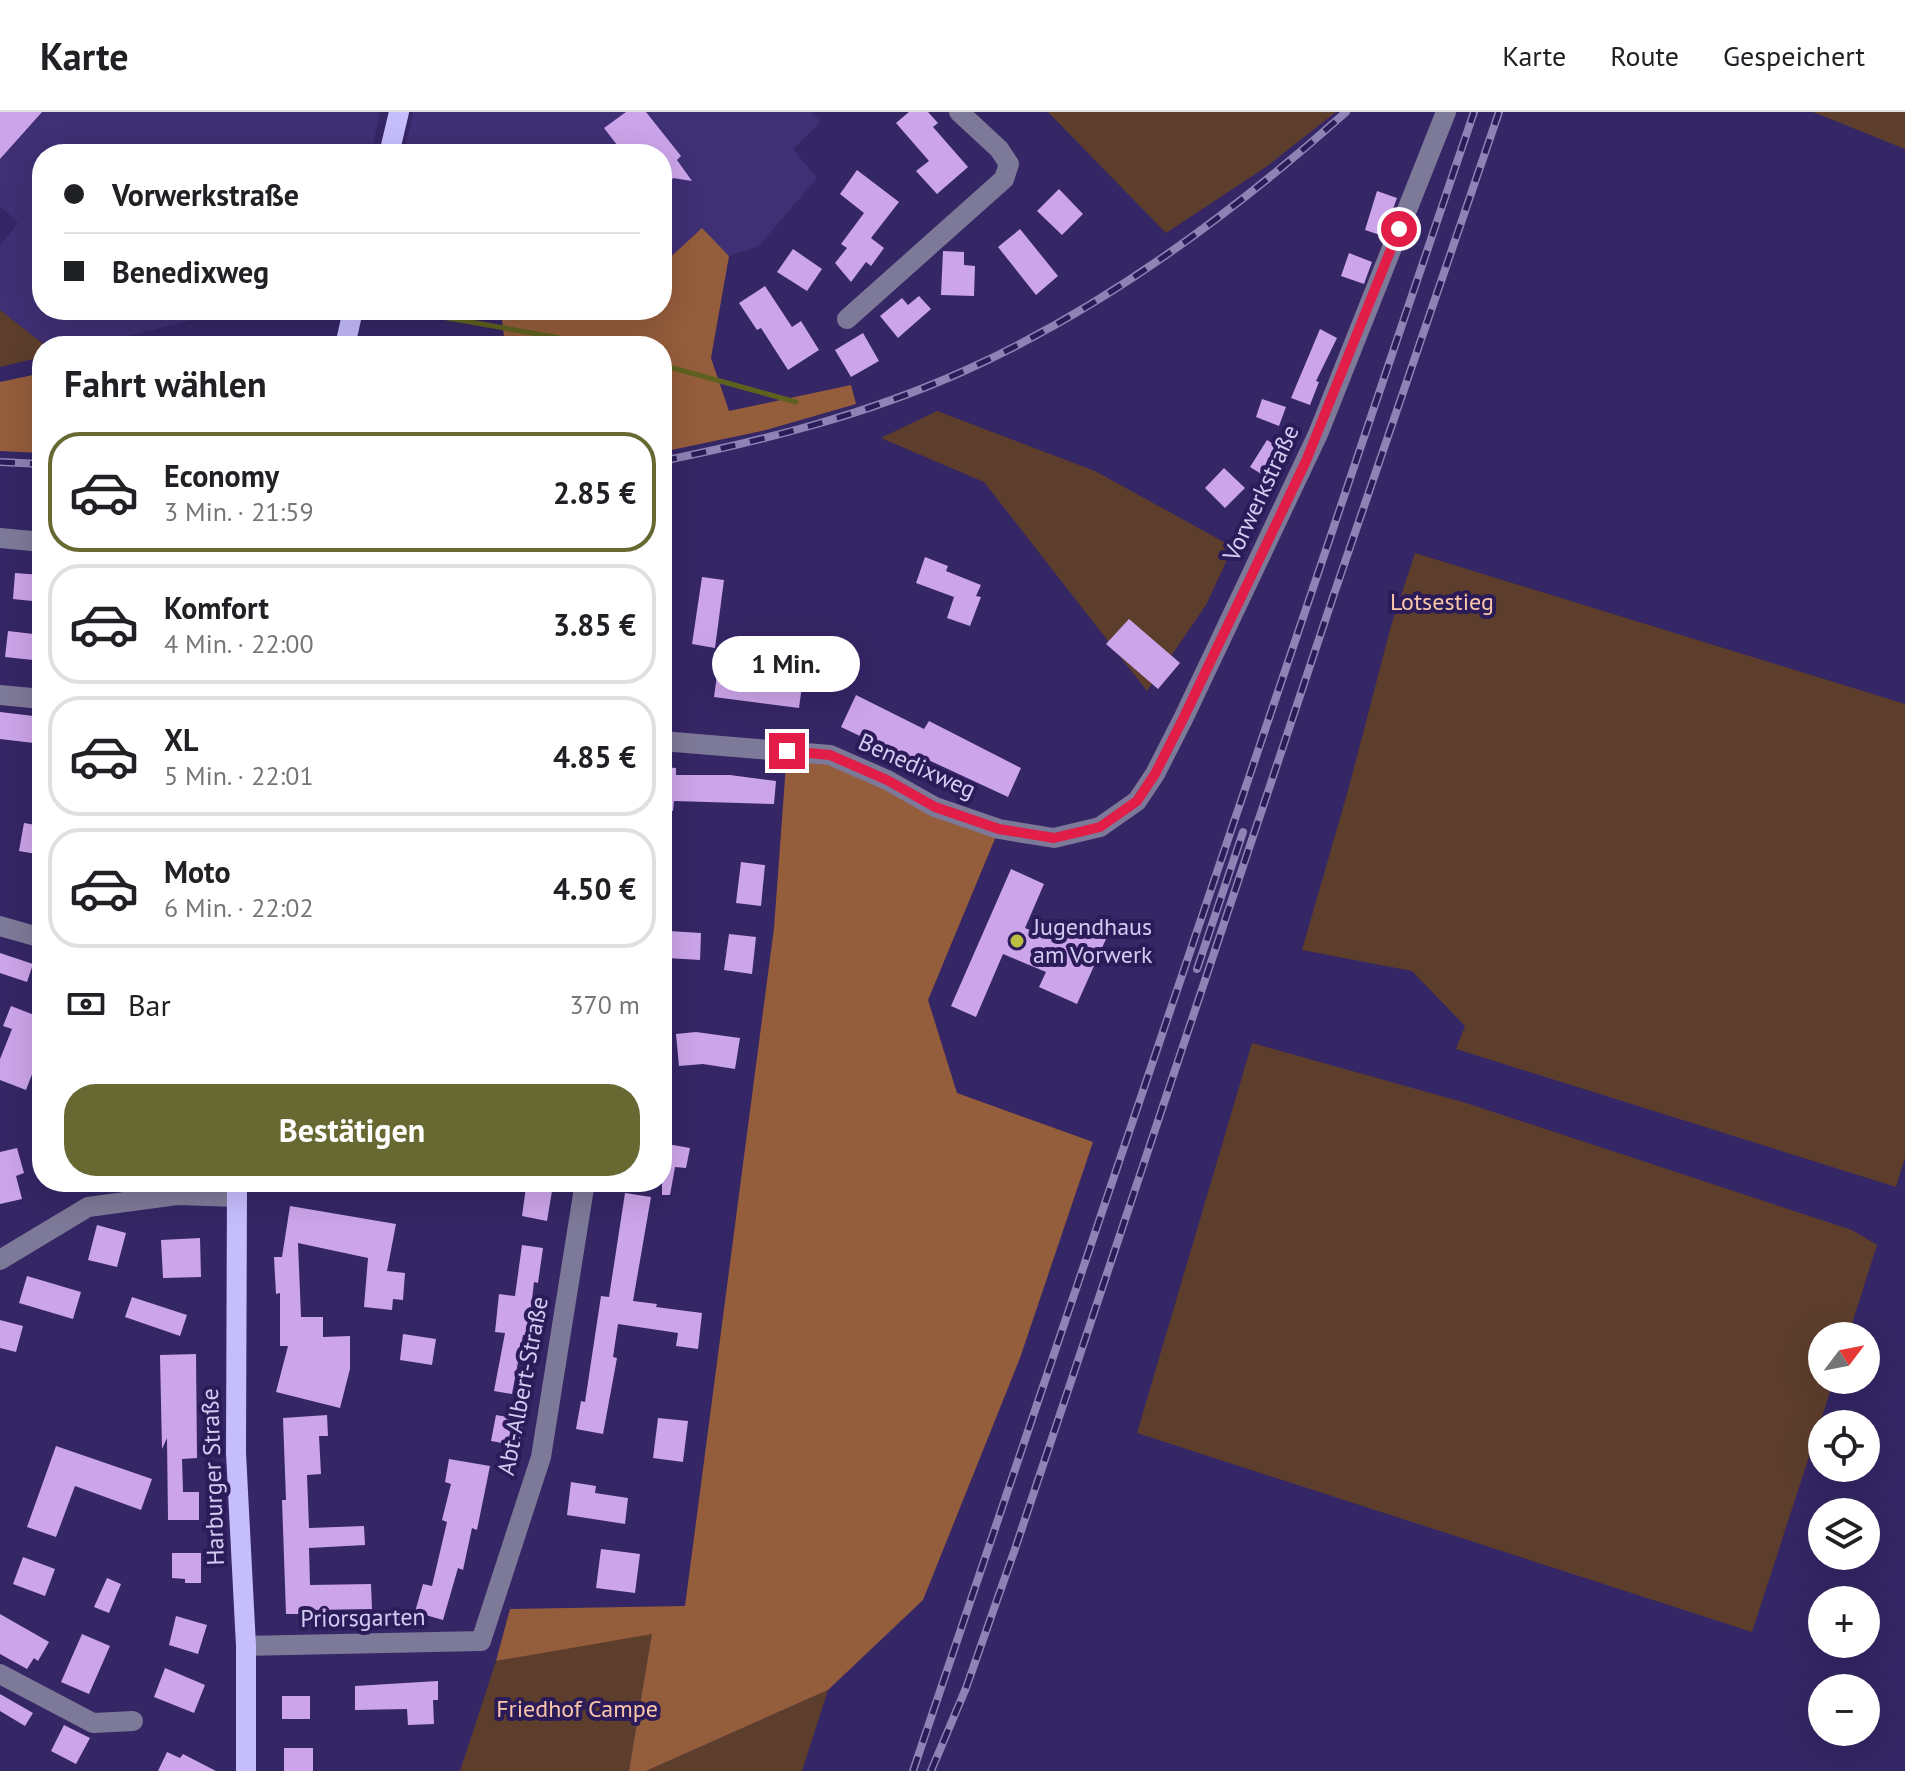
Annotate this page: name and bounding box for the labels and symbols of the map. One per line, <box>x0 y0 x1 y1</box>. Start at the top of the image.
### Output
route start <box>1381 211 1417 247</box>
street label: Vorwerkstraße <box>1215 420 1306 567</box>
park label: Lotsestieg <box>1390 586 1494 617</box>
callout: 1 Min. <box>713 635 861 691</box>
street label: Benedixweg <box>854 726 981 805</box>
route end <box>769 733 805 769</box>
place label: Jugendhaus am Vorwerk <box>1032 911 1153 970</box>
marker: Jugendhaus am Vorwerk <box>1008 932 1026 950</box>
street label: Abt-Albert-Straße <box>490 1294 555 1478</box>
north arrow <box>1808 1322 1880 1394</box>
street label: Harburger Straße <box>194 1388 231 1566</box>
street label: Priorsgarten <box>300 1601 426 1634</box>
park label: Friedhof Campe <box>496 1693 658 1724</box>

